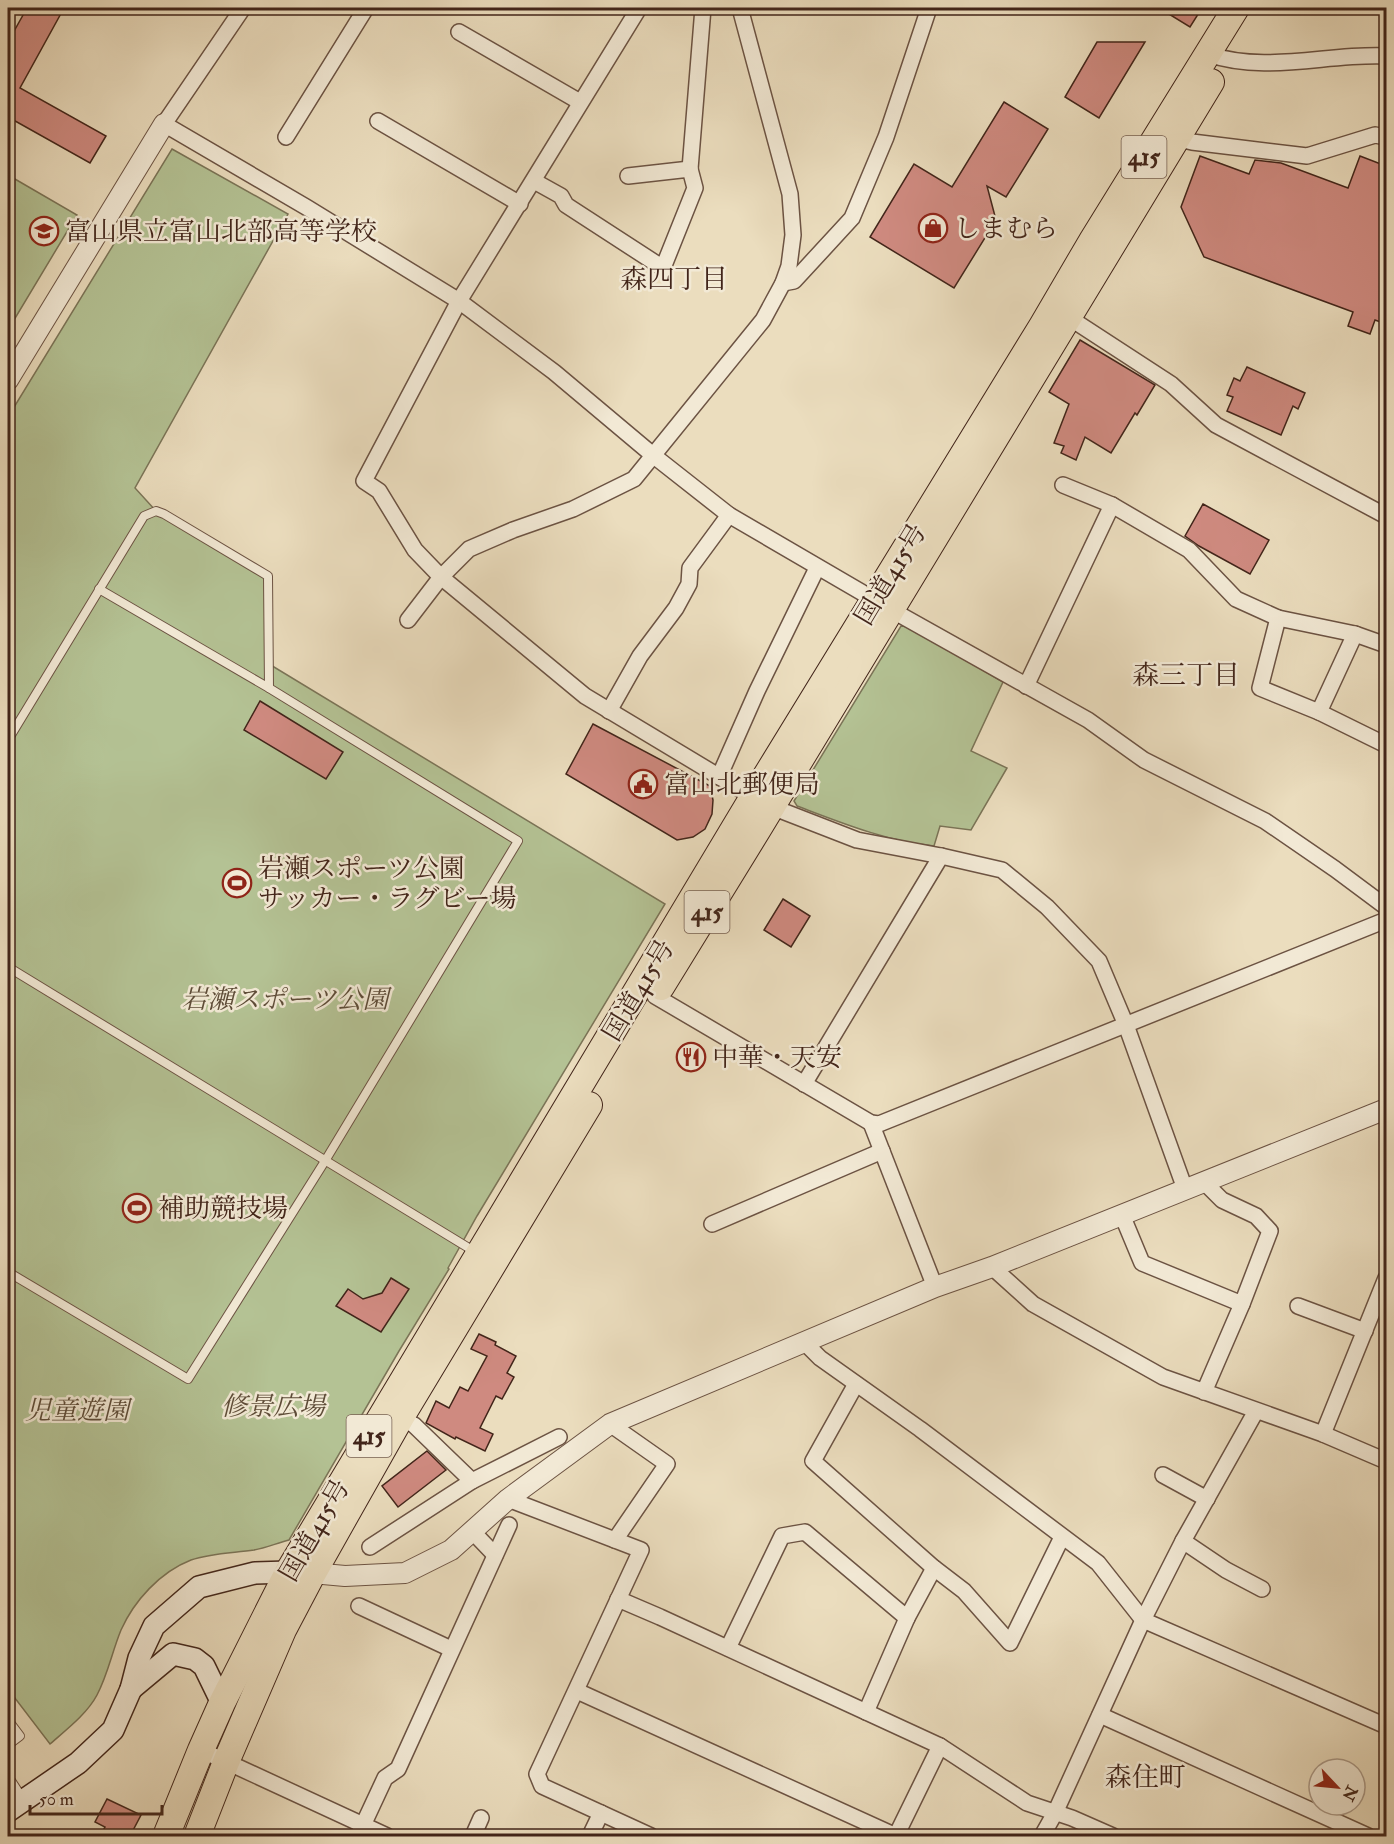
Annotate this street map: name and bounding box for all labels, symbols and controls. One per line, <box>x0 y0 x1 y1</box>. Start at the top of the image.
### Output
road number: 415 <box>1122 136 1166 178</box>
shop icon: しまむら <box>917 212 949 244</box>
place label: しまむら <box>954 213 1058 245</box>
school or university icon: 富山県立富山北部高等学校 <box>28 215 60 247</box>
place label: 富山県立富山北部高等学校 <box>65 216 377 248</box>
district label: 森四丁目 <box>620 263 728 296</box>
street label: 国道415号 <box>848 518 934 631</box>
district label: 森三丁目 <box>1132 659 1240 692</box>
public building icon: 富山北郵便局 <box>627 768 659 800</box>
place label: 富山北郵便局 <box>664 769 820 801</box>
place label: 岩瀬スポーツ公園 サッカー・ラグビー場 <box>258 853 516 915</box>
sports icon: 岩瀬スポーツ公園 サッカー・ラグビー場 <box>221 867 253 899</box>
road number: 415 <box>684 891 730 933</box>
street label: 国道415号 <box>596 934 682 1047</box>
park label: 岩瀬スポーツ公園 <box>182 984 392 1016</box>
restaurant icon: 中華・天安 <box>675 1041 707 1073</box>
place label: 中華・天安 <box>712 1042 842 1074</box>
sports icon: 補助競技場 <box>121 1192 153 1224</box>
place label: 補助競技場 <box>158 1193 288 1225</box>
park label: 修景広場 <box>221 1391 327 1423</box>
park label: 児童遊園 <box>25 1395 133 1427</box>
road number: 415 <box>346 1415 392 1457</box>
street label: 国道415号 <box>273 1474 357 1587</box>
north arrow <box>1307 1757 1367 1817</box>
district label: 森住町 <box>1105 1761 1186 1794</box>
scale bar <box>30 1778 162 1816</box>
text: N <box>1337 1781 1362 1805</box>
text: 50 m <box>39 1788 74 1811</box>

